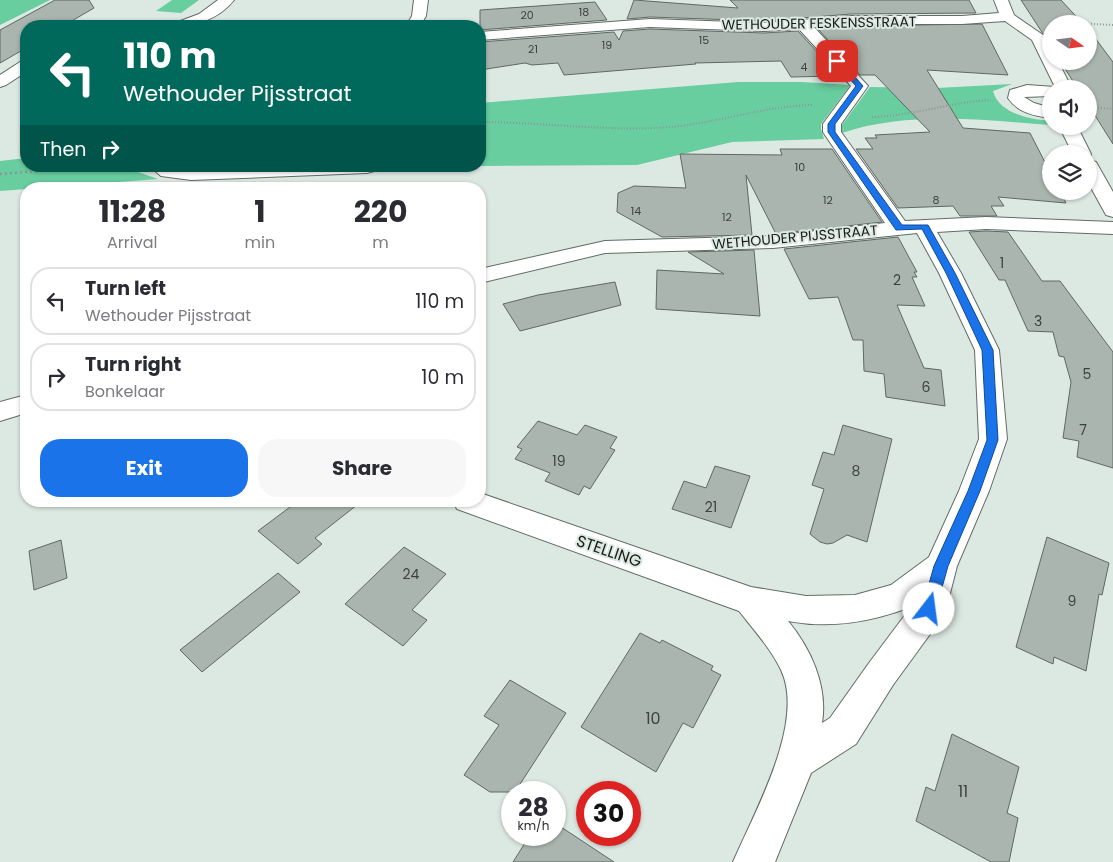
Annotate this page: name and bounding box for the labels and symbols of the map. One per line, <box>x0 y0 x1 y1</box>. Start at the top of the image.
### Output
house number: 18 <box>579 4 589 20</box>
house number: 20 <box>520 7 534 23</box>
street label: WETHOUDER FESKENSSTRAAT <box>721 11 917 35</box>
north arrow <box>1042 15 1098 70</box>
house number: 15 <box>699 32 709 48</box>
house number: 19 <box>602 37 612 53</box>
pin <box>816 40 858 82</box>
house number: 21 <box>528 41 538 57</box>
house number: 4 <box>801 59 808 75</box>
house number: 10 <box>795 159 805 175</box>
house number: 12 <box>823 192 833 208</box>
house number: 8 <box>933 192 940 208</box>
house number: 14 <box>631 203 641 219</box>
house number: 12 <box>722 209 732 225</box>
street label: WETHOUDER PIJSSTRAAT <box>712 220 879 254</box>
house number: 1 <box>1000 253 1004 273</box>
house number: 2 <box>893 270 901 290</box>
house number: 3 <box>1034 311 1042 331</box>
house number: 5 <box>1083 364 1091 384</box>
house number: 6 <box>922 377 931 397</box>
house number: 7 <box>1079 420 1087 440</box>
house number: 19 <box>552 451 566 471</box>
house number: 8 <box>852 461 861 481</box>
house number: 21 <box>705 497 717 517</box>
street label: STELLING <box>573 529 645 573</box>
house number: 24 <box>403 564 420 584</box>
position arrow <box>902 582 954 634</box>
house number: 9 <box>1068 591 1076 611</box>
house number: 10 <box>645 707 661 730</box>
house number: 11 <box>958 780 968 803</box>
speed limit sign: 30 <box>576 781 641 846</box>

